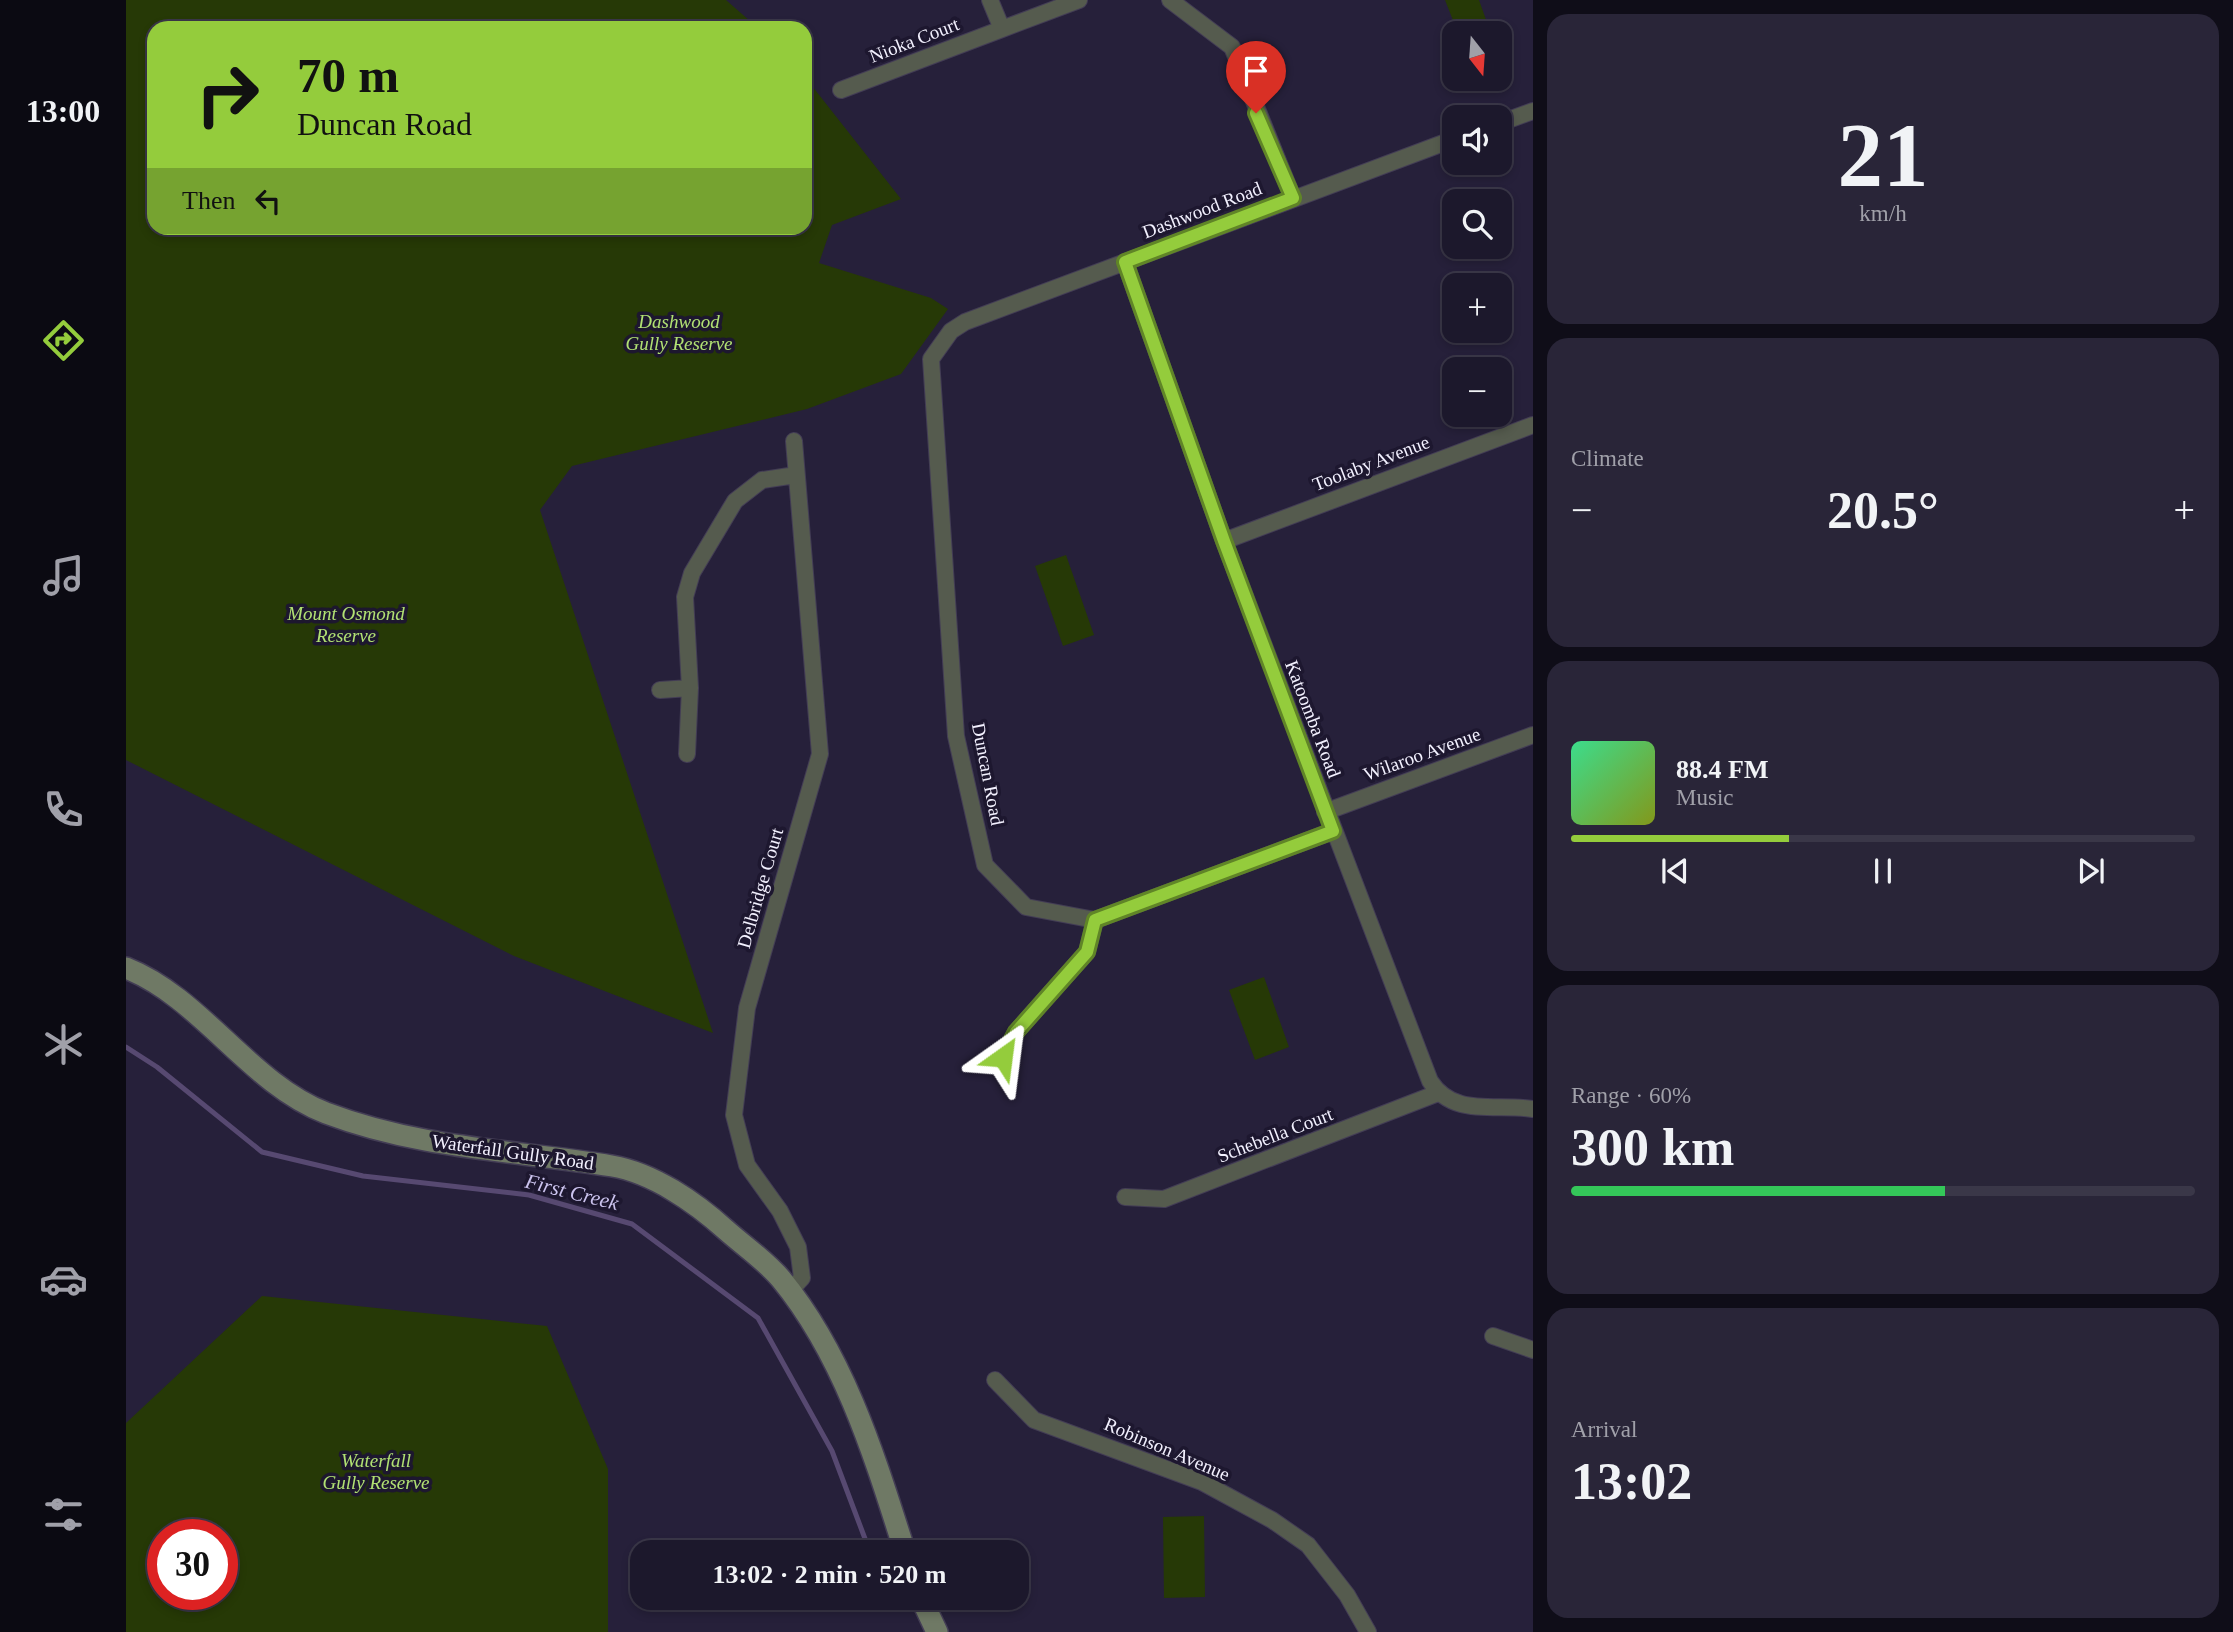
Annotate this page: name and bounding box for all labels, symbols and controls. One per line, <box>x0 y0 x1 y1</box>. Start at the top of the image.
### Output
street label: Nioka Court <box>866 13 963 67</box>
north arrow <box>1442 21 1512 91</box>
map controls <box>1442 21 1512 427</box>
pin <box>1226 41 1286 113</box>
text: 70 m <box>297 48 399 103</box>
icon: right <box>182 49 273 140</box>
icon: arrive <box>1237 52 1275 90</box>
text: 13:00 <box>26 93 100 129</box>
button: sound <box>1442 105 1512 175</box>
text: 21 <box>1838 105 1929 206</box>
text: Duncan Road <box>297 106 472 142</box>
street label: Dashwood Road <box>1139 177 1265 242</box>
icon: left <box>249 182 287 220</box>
text: Then <box>182 186 235 215</box>
button: search <box>1442 189 1512 259</box>
text: km/h <box>1859 201 1907 226</box>
button: + <box>1442 273 1512 343</box>
park label: Dashwood Gully Reserve <box>625 311 733 354</box>
icon: directions <box>39 316 88 365</box>
button: − <box>1442 357 1512 427</box>
street label: Toolaby Avenue <box>1310 431 1432 495</box>
text: Climate <box>1571 446 1644 471</box>
text: 20.5° <box>1827 482 1939 539</box>
text: − <box>1571 489 1592 531</box>
text: + <box>2174 489 2195 531</box>
icon: music <box>39 551 88 600</box>
park label: Mount Osmond Reserve <box>286 603 405 646</box>
street label: Katoomba Road <box>1281 657 1345 781</box>
street label: Duncan Road <box>968 721 1008 828</box>
street label: Wilaroo Avenue <box>1361 723 1483 785</box>
text: 88.4 FM <box>1676 755 1768 784</box>
icon: phone <box>39 785 88 834</box>
text: Music <box>1676 785 1734 810</box>
street label: Delbridge Court <box>733 825 787 950</box>
icon: previous <box>1656 852 1694 890</box>
icon: pause <box>1864 852 1902 890</box>
icon: next <box>2072 852 2110 890</box>
icon: climate <box>39 1020 88 1069</box>
position arrow <box>966 1020 1040 1094</box>
text: Range · 60% <box>1571 1083 1691 1108</box>
street label: Schebella Court <box>1214 1103 1336 1167</box>
text: 300 km <box>1571 1119 1734 1176</box>
street label: Waterfall Gully Road <box>431 1130 596 1174</box>
water label: First Creek <box>522 1169 622 1215</box>
icon: car <box>39 1255 88 1304</box>
street label: Robinson Avenue <box>1101 1413 1233 1485</box>
text: Arrival <box>1571 1417 1637 1442</box>
park label: Waterfall Gully Reserve <box>322 1450 430 1493</box>
text: 13:02 <box>1571 1453 1692 1510</box>
icon: filters <box>39 1490 88 1539</box>
speed limit sign: 30 <box>147 1519 238 1610</box>
text: 13:02 · 2 min · 520 m <box>713 1560 947 1589</box>

